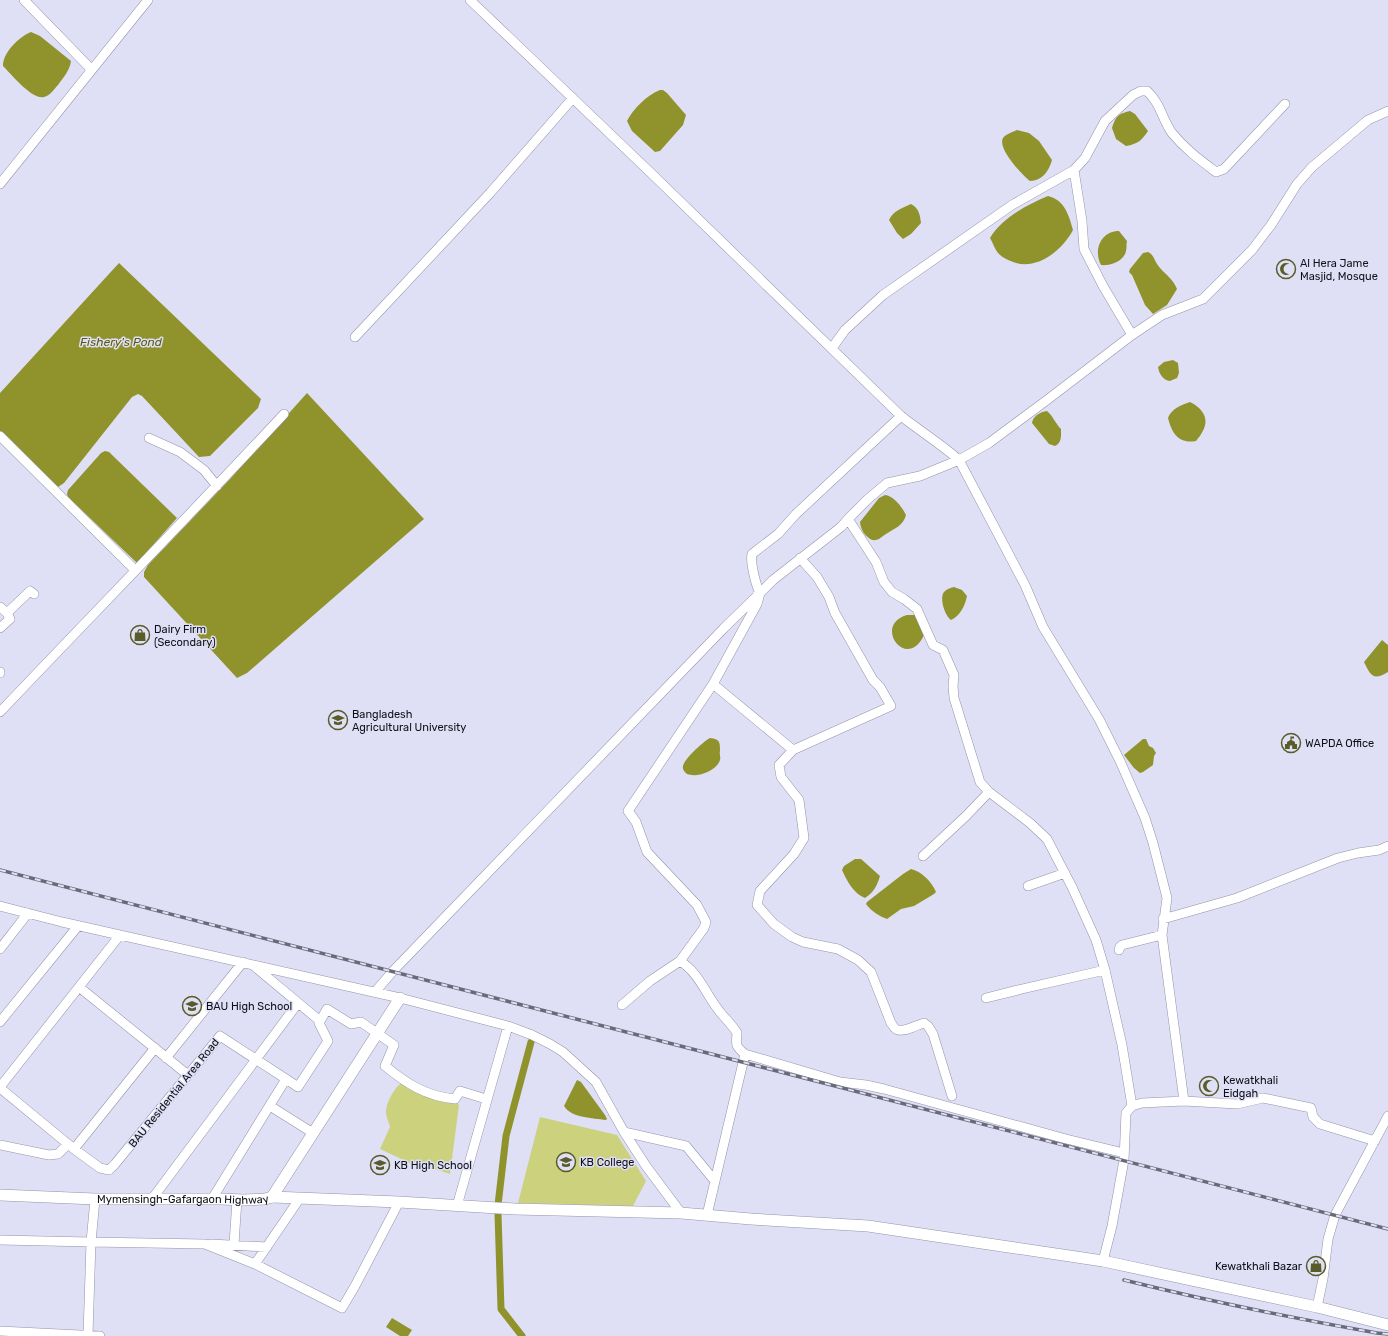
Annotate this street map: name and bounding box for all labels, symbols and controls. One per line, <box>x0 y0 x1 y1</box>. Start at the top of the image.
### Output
place label: Al Hera Jame Masjid, Mosque <box>1300 257 1378 283</box>
mosque icon: Al Hera Jame Masjid, Mosque <box>1275 258 1297 280</box>
water label: Fishery's Pond <box>80 335 163 349</box>
place label: Dairy Firm (Secondary) <box>154 623 216 649</box>
shop icon: Dairy Firm (Secondary) <box>129 624 151 646</box>
place label: Bangladesh Agricultural University <box>352 708 466 734</box>
school or university icon: Bangladesh Agricultural University <box>327 709 349 731</box>
public building icon: WAPDA Office <box>1280 732 1302 754</box>
place label: WAPDA Office <box>1305 737 1374 750</box>
school or university icon: BAU High School <box>181 995 203 1017</box>
place label: BAU High School <box>206 1000 292 1013</box>
street label: BAU Residential Area Road <box>126 1036 222 1150</box>
place label: Kewatkhali Eidgah <box>1223 1074 1278 1100</box>
mosque icon: Kewatkhali Eidgah <box>1198 1075 1220 1097</box>
school or university icon: KB College <box>555 1151 577 1173</box>
school or university icon: KB High School <box>369 1154 391 1176</box>
place label: KB College <box>580 1156 635 1169</box>
place label: KB High School <box>394 1159 472 1172</box>
street label: Mymensingh-Gafargaon Highway <box>97 1192 270 1207</box>
shop icon: Kewatkhali Bazar <box>1305 1255 1327 1277</box>
place label: Kewatkhali Bazar <box>1215 1260 1303 1273</box>

